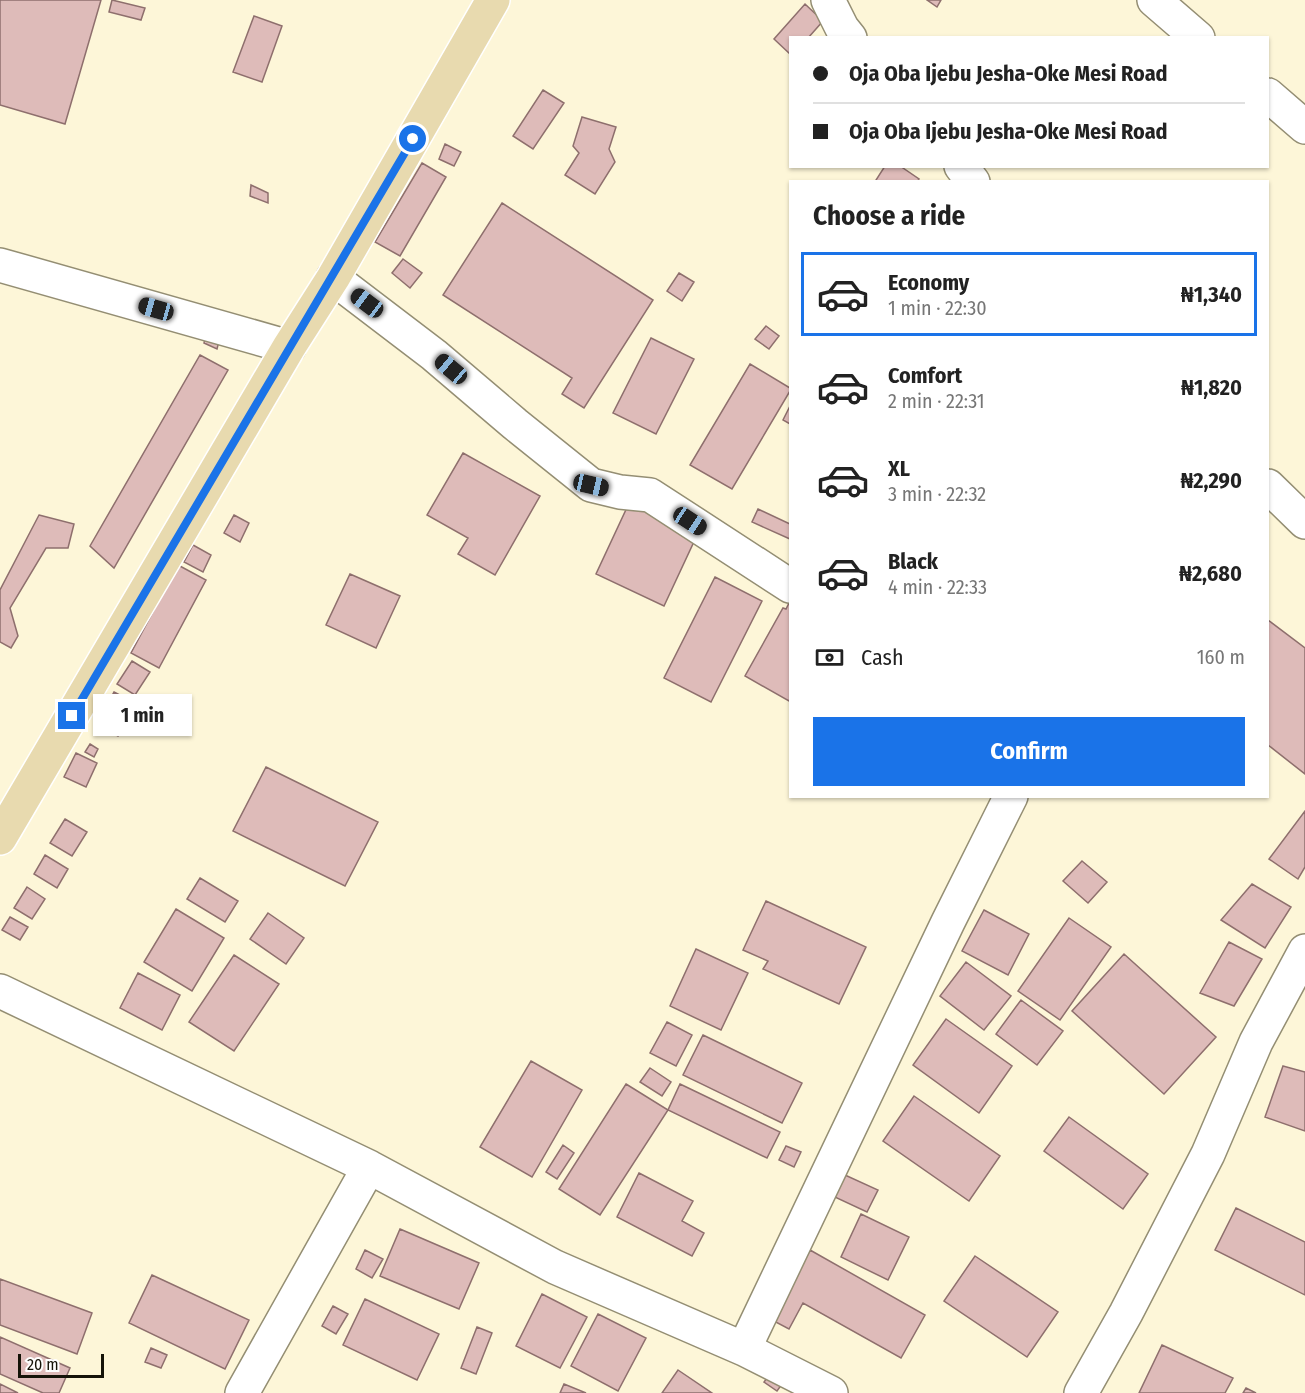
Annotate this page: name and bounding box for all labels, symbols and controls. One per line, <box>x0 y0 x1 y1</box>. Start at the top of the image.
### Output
text: Oja Oba Ijebu Jesha-Oke Mesi Road <box>849 60 1168 87</box>
text: Oja Oba Ijebu Jesha-Oke Mesi Road <box>849 118 1168 145</box>
route start <box>399 125 426 152</box>
text: Choose a ride <box>813 200 965 232</box>
icon: car <box>816 267 870 321</box>
text: Economy <box>888 269 969 296</box>
text: ₦1,340 <box>1181 281 1242 308</box>
car <box>347 285 387 321</box>
car <box>136 295 176 323</box>
text: 1 min · 22:30 <box>888 296 987 320</box>
car <box>431 351 471 387</box>
icon: car <box>816 360 870 414</box>
text: Comfort <box>888 362 962 389</box>
text: ₦1,820 <box>1181 374 1242 401</box>
text: 2 min · 22:31 <box>888 389 985 413</box>
icon: car <box>816 453 870 507</box>
text: XL <box>888 455 910 482</box>
text: ₦2,290 <box>1180 467 1242 494</box>
car <box>571 472 611 498</box>
text: 3 min · 22:32 <box>888 482 986 506</box>
car <box>670 504 710 538</box>
icon: car <box>816 546 870 600</box>
text: Black <box>888 548 938 575</box>
text: ₦2,680 <box>1179 560 1242 587</box>
text: 4 min · 22:33 <box>888 575 987 599</box>
icon: cash <box>813 641 846 674</box>
text: Cash <box>861 644 904 671</box>
text: 160 m <box>1197 645 1245 669</box>
callout: 1 min <box>93 695 192 737</box>
route end <box>58 702 85 729</box>
text: 1 min <box>121 703 164 727</box>
button: Confirm <box>813 717 1245 786</box>
scale bar <box>18 1351 104 1378</box>
text: 20 m <box>27 1355 58 1374</box>

